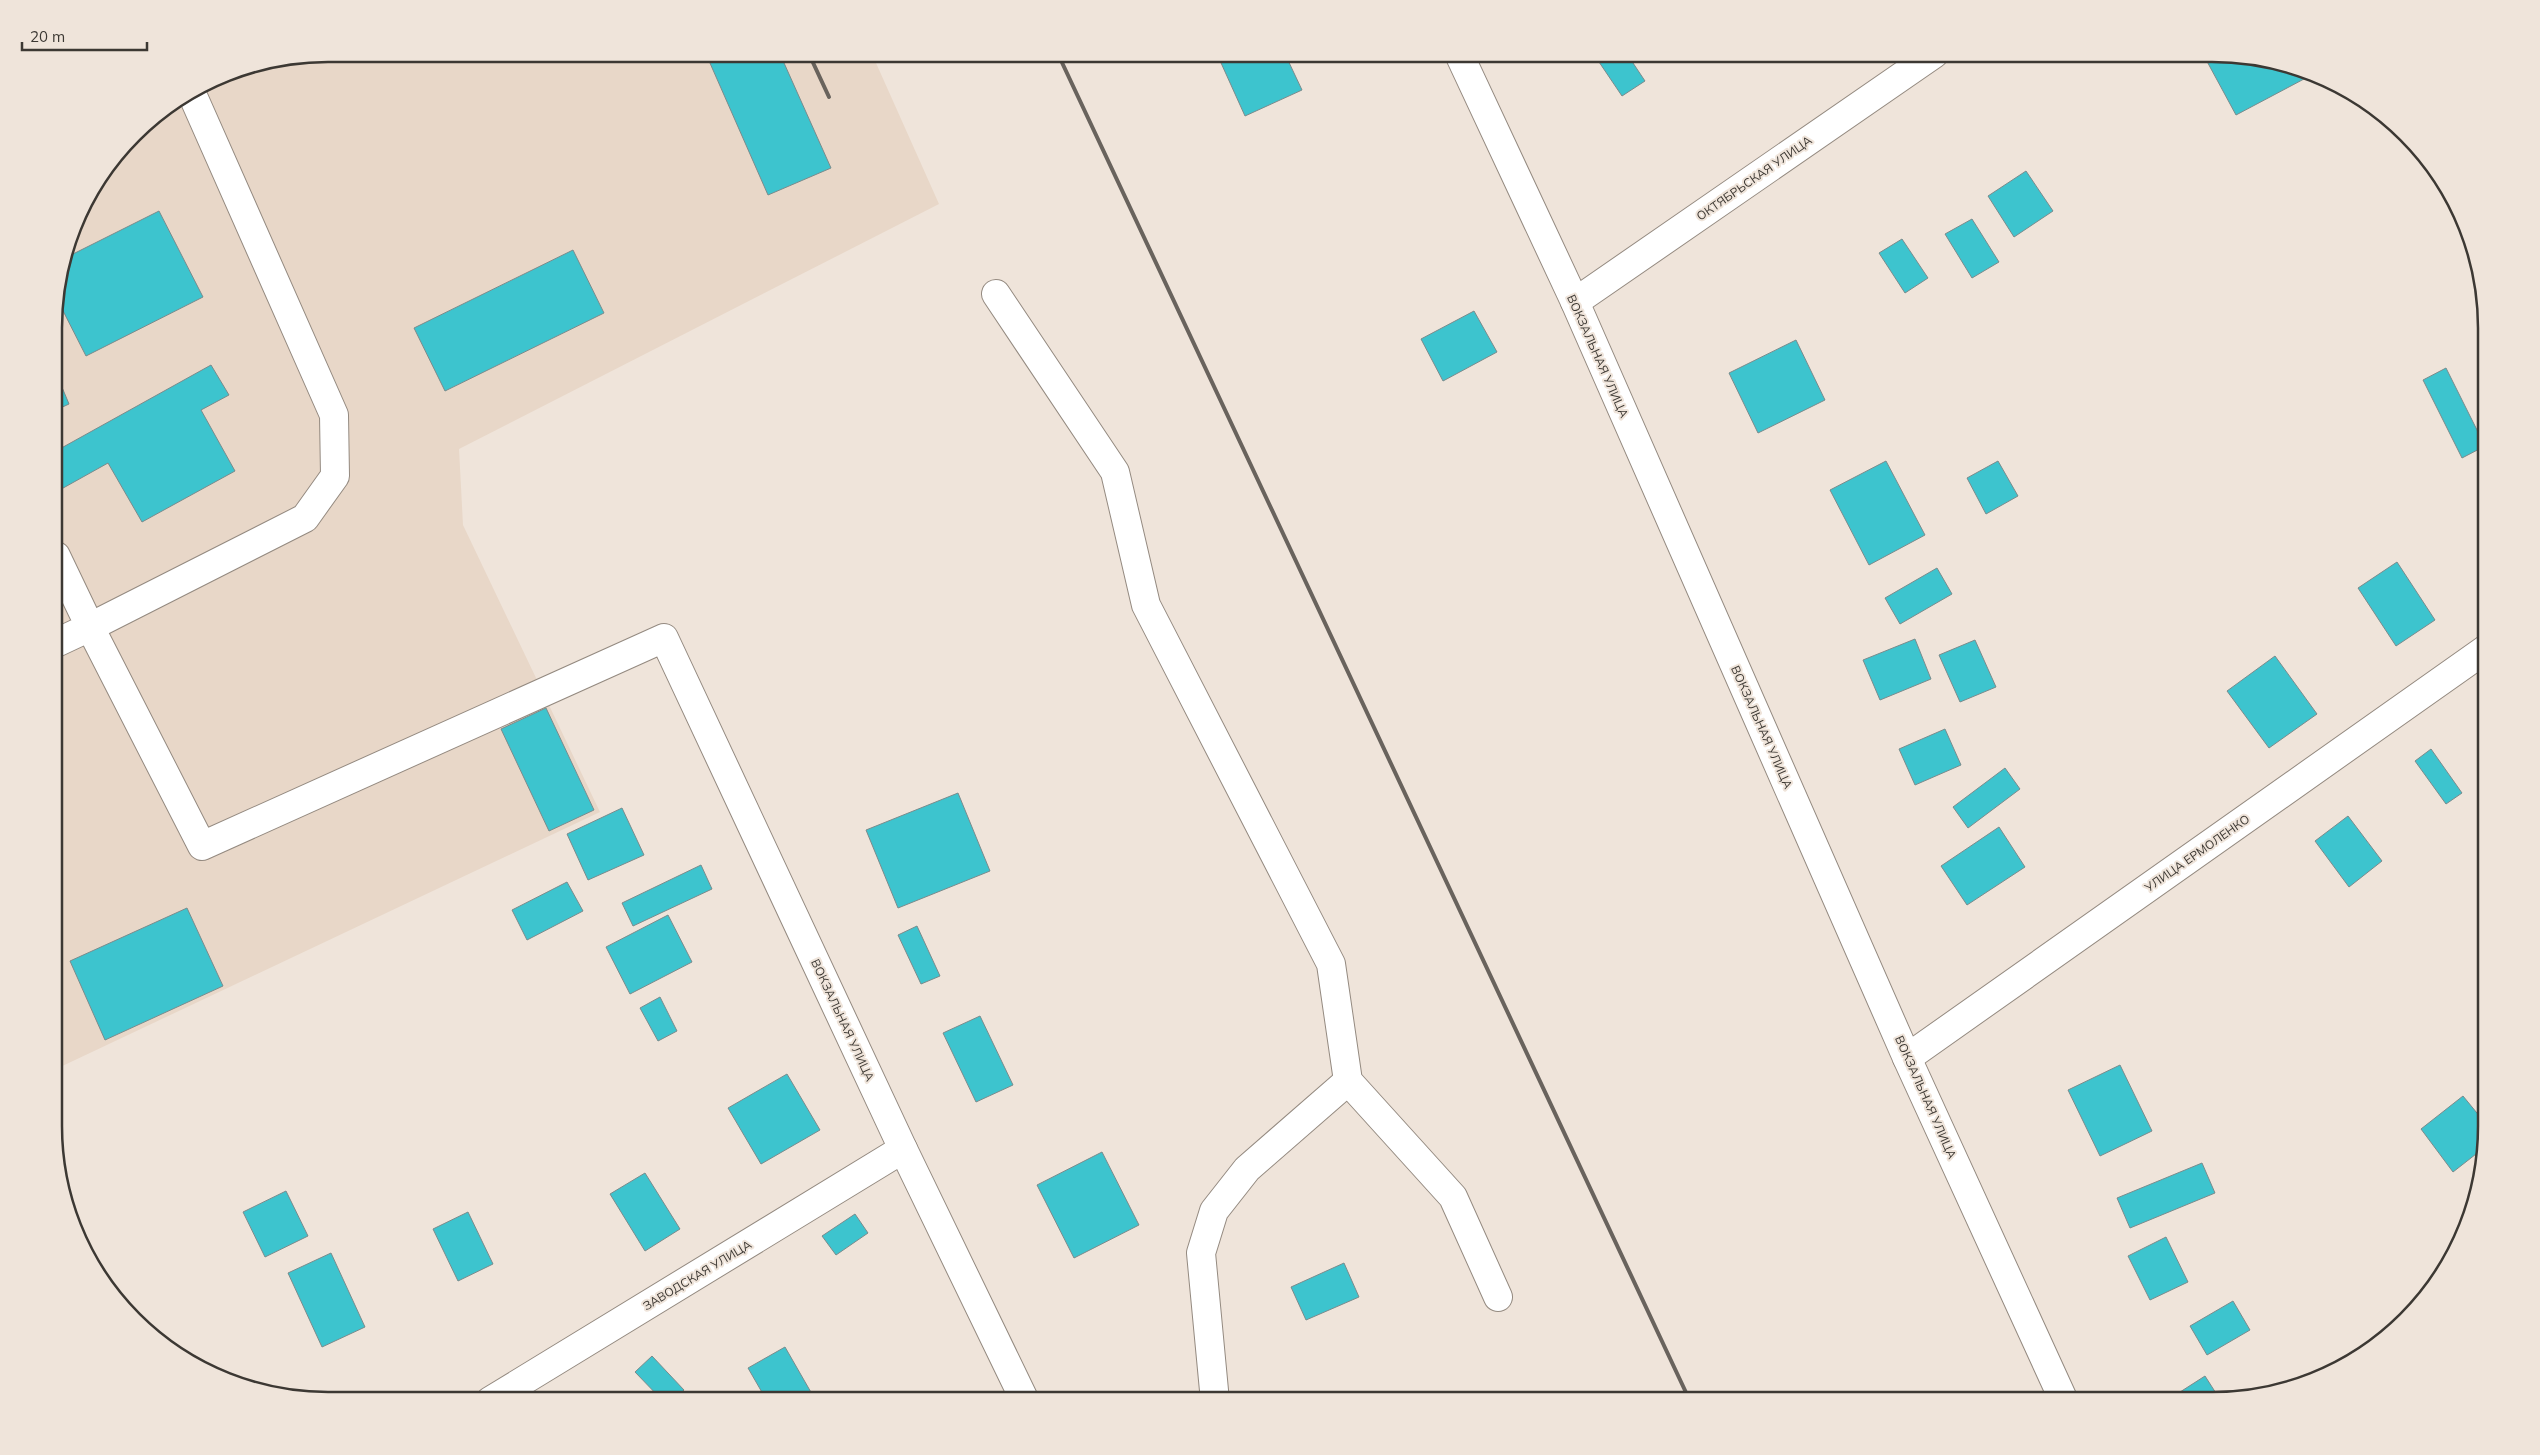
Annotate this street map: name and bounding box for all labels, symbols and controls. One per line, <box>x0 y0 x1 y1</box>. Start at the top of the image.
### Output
scale bar <box>22 20 148 52</box>
text: 20 m <box>30 27 65 46</box>
street label: ОКТЯБРЬСКАЯ УЛИЦА <box>1693 132 1815 224</box>
street label: ВОКЗАЛЬНАЯ УЛИЦА <box>1564 292 1632 420</box>
street label: ВОКЗАЛЬНАЯ УЛИЦА <box>1728 663 1796 791</box>
street label: УЛИЦА ЕРМОЛЕНКО <box>2141 811 2252 895</box>
street label: ВОКЗАЛЬНАЯ УЛИЦА <box>808 956 878 1084</box>
street label: ВОКЗАЛЬНАЯ УЛИЦА <box>1892 1033 1960 1161</box>
street label: ЗАВОДСКАЯ УЛИЦА <box>640 1237 754 1313</box>

